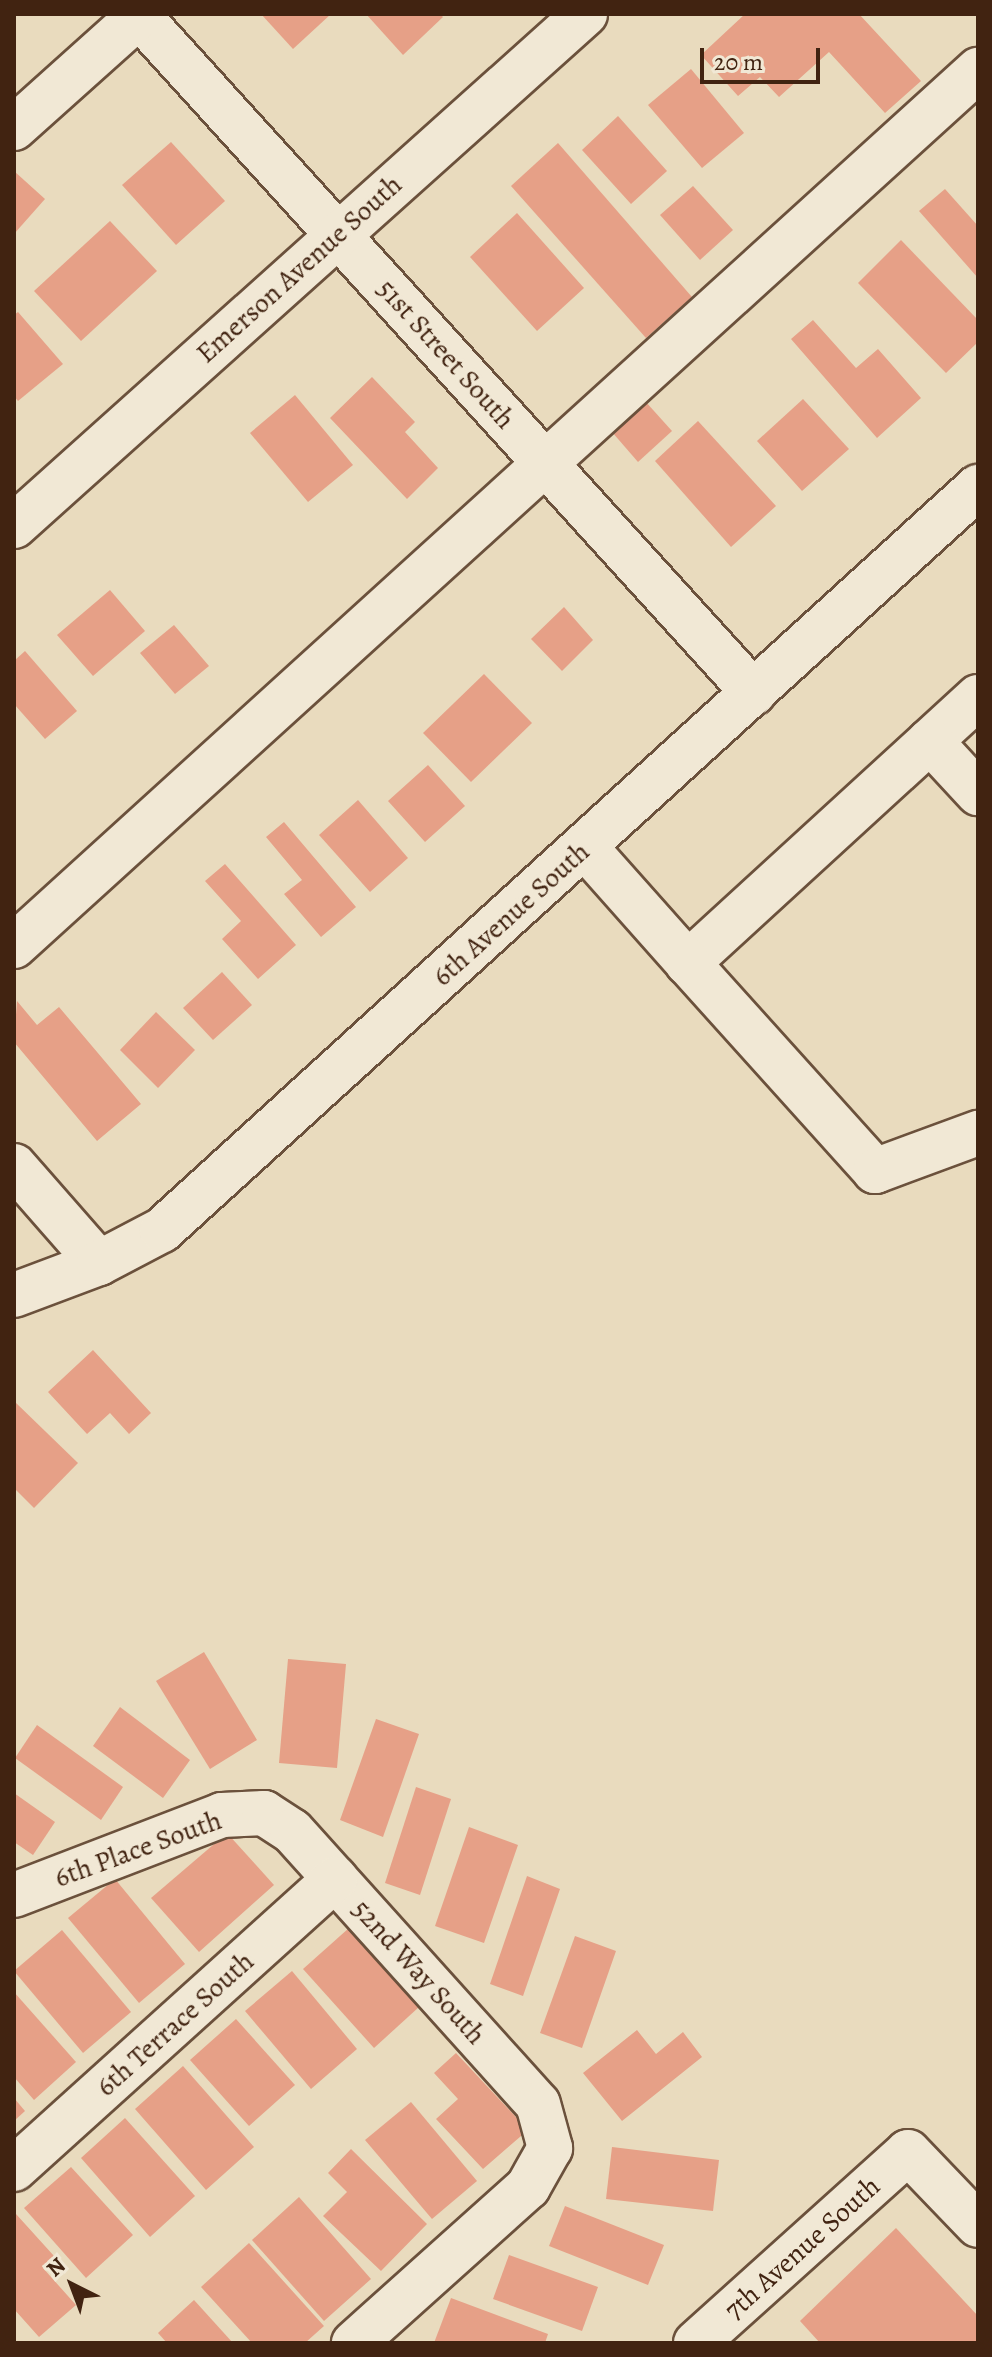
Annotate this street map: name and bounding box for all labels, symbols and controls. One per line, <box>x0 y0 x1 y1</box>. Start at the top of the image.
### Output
scale bar <box>704 32 824 82</box>
text: 20 m <box>714 46 763 78</box>
street label: Emerson Avenue South <box>189 168 409 370</box>
street label: 51st Street South <box>370 272 522 436</box>
street label: 6th Avenue South <box>426 835 596 993</box>
street label: 6th Place South <box>50 1803 226 1895</box>
street label: 52nd Way South <box>345 1893 493 2051</box>
street label: 6th Terrace South <box>89 1945 261 2103</box>
street label: 7th Avenue South <box>717 2169 887 2327</box>
north arrow <box>32 2245 112 2325</box>
text: N <box>40 2251 72 2284</box>

